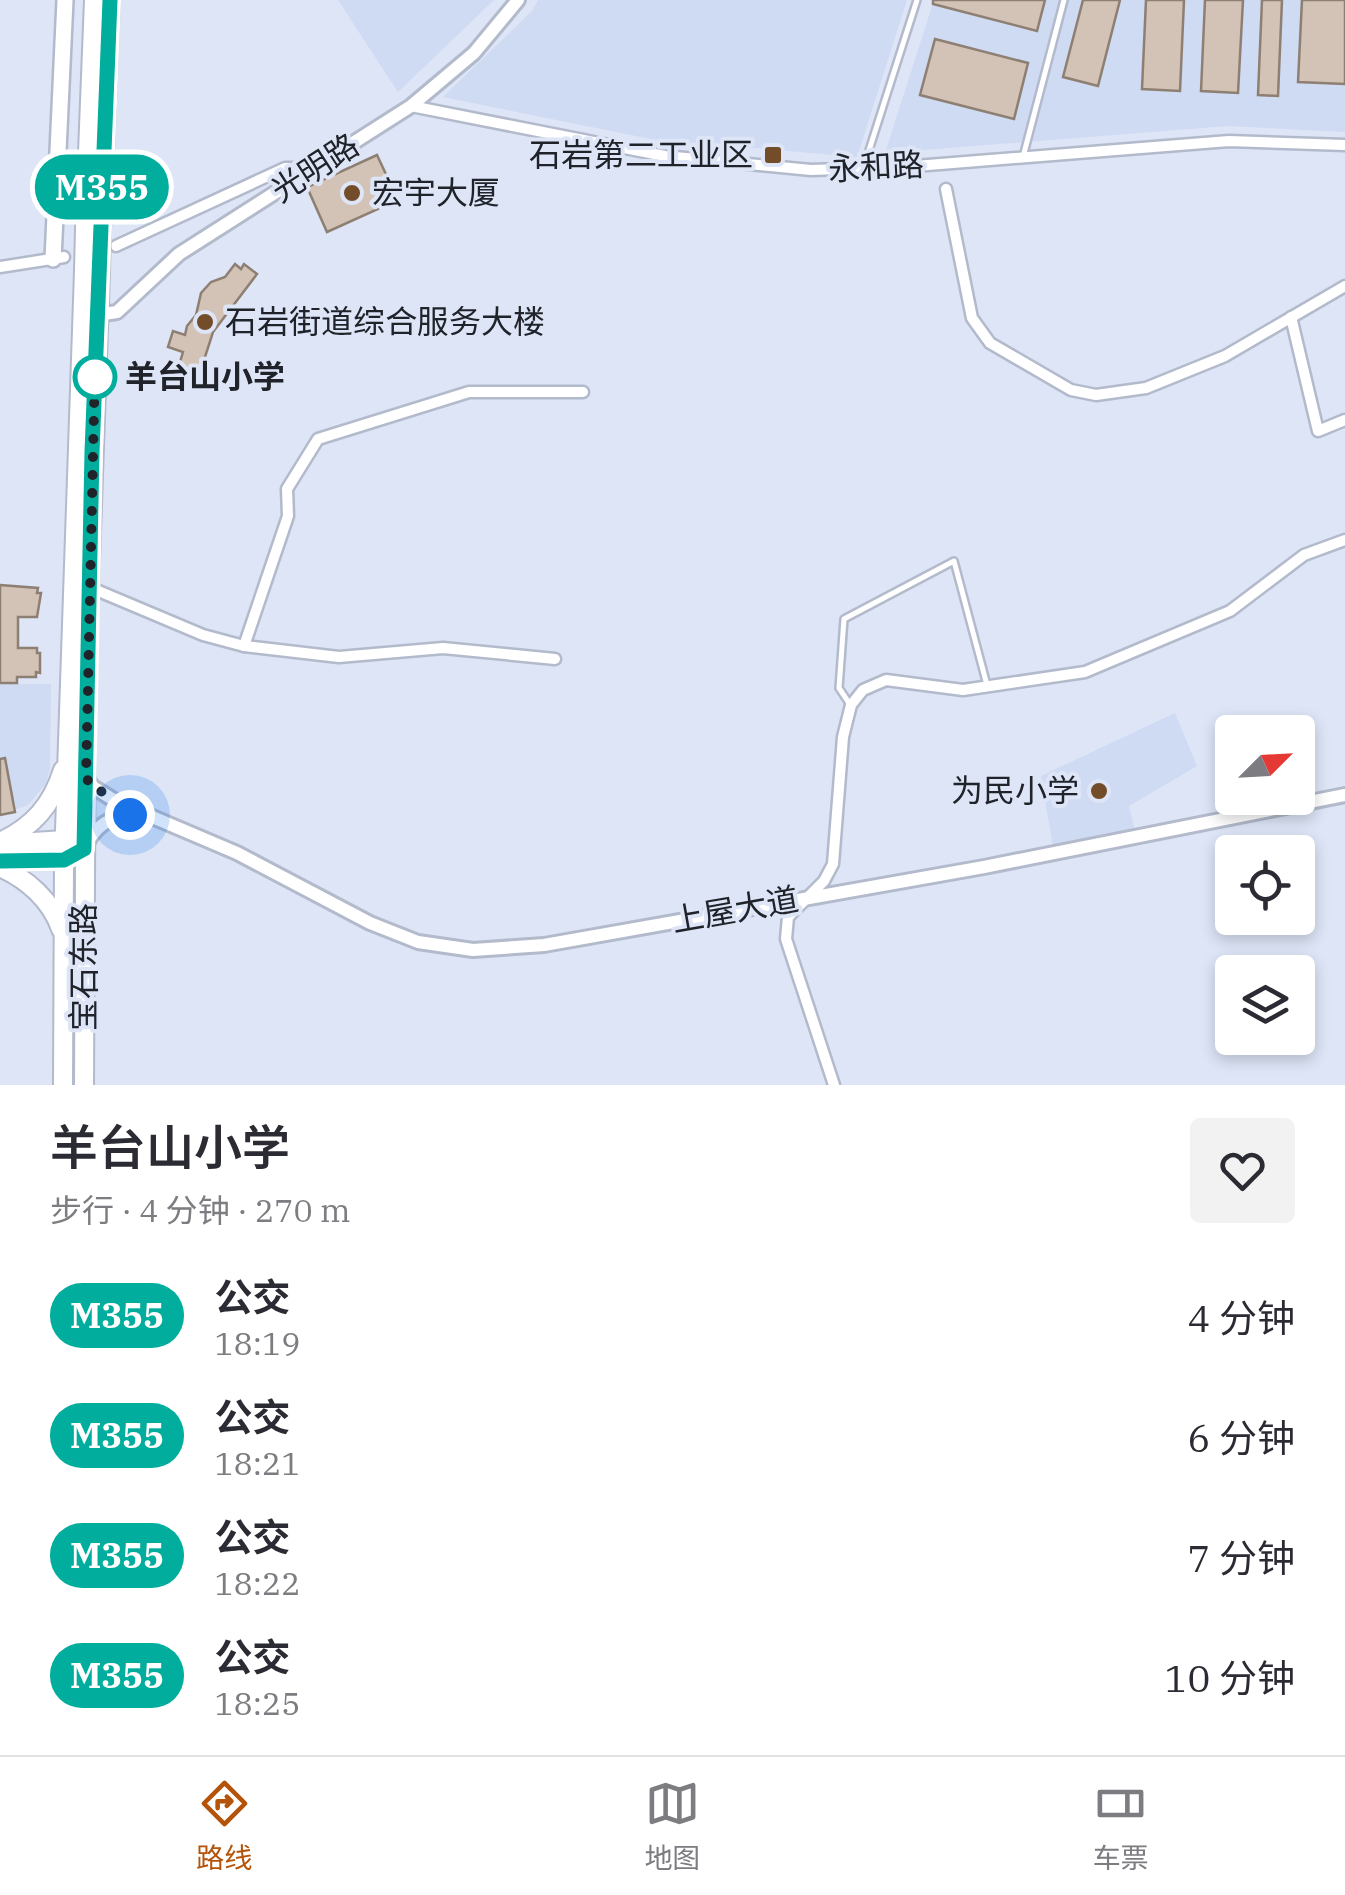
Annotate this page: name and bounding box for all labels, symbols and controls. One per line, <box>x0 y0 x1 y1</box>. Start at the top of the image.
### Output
street label: 光明路 <box>263 123 366 211</box>
place label: 石岩第二工业区 <box>529 133 753 175</box>
street label: 永和路 <box>827 143 925 189</box>
marker: 石岩第二工业区 <box>762 144 784 166</box>
line badge: M355 <box>32 154 172 220</box>
text: M355 <box>55 164 149 210</box>
place label: 宏宇大厦 <box>372 171 500 213</box>
marker: 宏宇大厦 <box>341 182 363 204</box>
place label: 石岩街道综合服务大楼 <box>225 300 545 342</box>
marker: 石岩街道综合服务大楼 <box>194 311 216 333</box>
place label: 羊台山小学 <box>125 355 285 397</box>
marker: 羊台山小学 <box>74 356 116 398</box>
north arrow <box>1215 715 1315 815</box>
map controls <box>1215 715 1315 1055</box>
place label: 为民小学 <box>951 769 1079 811</box>
marker: 为民小学 <box>1088 780 1110 802</box>
your location <box>105 790 155 840</box>
button: locate <box>1215 835 1315 935</box>
street label: 上屋大道 <box>668 877 802 941</box>
street label: 宝石东路 <box>62 903 104 1031</box>
button: layers <box>1215 955 1315 1055</box>
text: 羊台山小学 <box>50 1116 290 1178</box>
button: heart <box>1190 1118 1295 1223</box>
text: 步行 · 4 分钟 · 270 m <box>50 1189 351 1231</box>
text: 公交 <box>214 1272 290 1321</box>
text: M355 <box>70 1292 164 1338</box>
text: 4 分钟 <box>1187 1293 1295 1342</box>
text: 18:19 <box>214 1322 300 1364</box>
text: 公交 <box>214 1392 290 1441</box>
text: M355 <box>70 1412 164 1458</box>
text: 6 分钟 <box>1187 1413 1295 1462</box>
text: 18:21 <box>214 1442 300 1484</box>
text: 公交 <box>214 1512 290 1561</box>
text: M355 <box>70 1532 164 1578</box>
text: 7 分钟 <box>1187 1533 1295 1582</box>
text: 18:22 <box>214 1562 300 1604</box>
text: 公交 <box>214 1632 290 1681</box>
text: M355 <box>70 1652 164 1698</box>
text: 10 分钟 <box>1165 1653 1295 1702</box>
text: 18:25 <box>214 1682 300 1724</box>
tab: 路线 <box>196 1776 252 1876</box>
tab: 地图 <box>644 1776 701 1876</box>
tab: 车票 <box>1093 1776 1149 1876</box>

